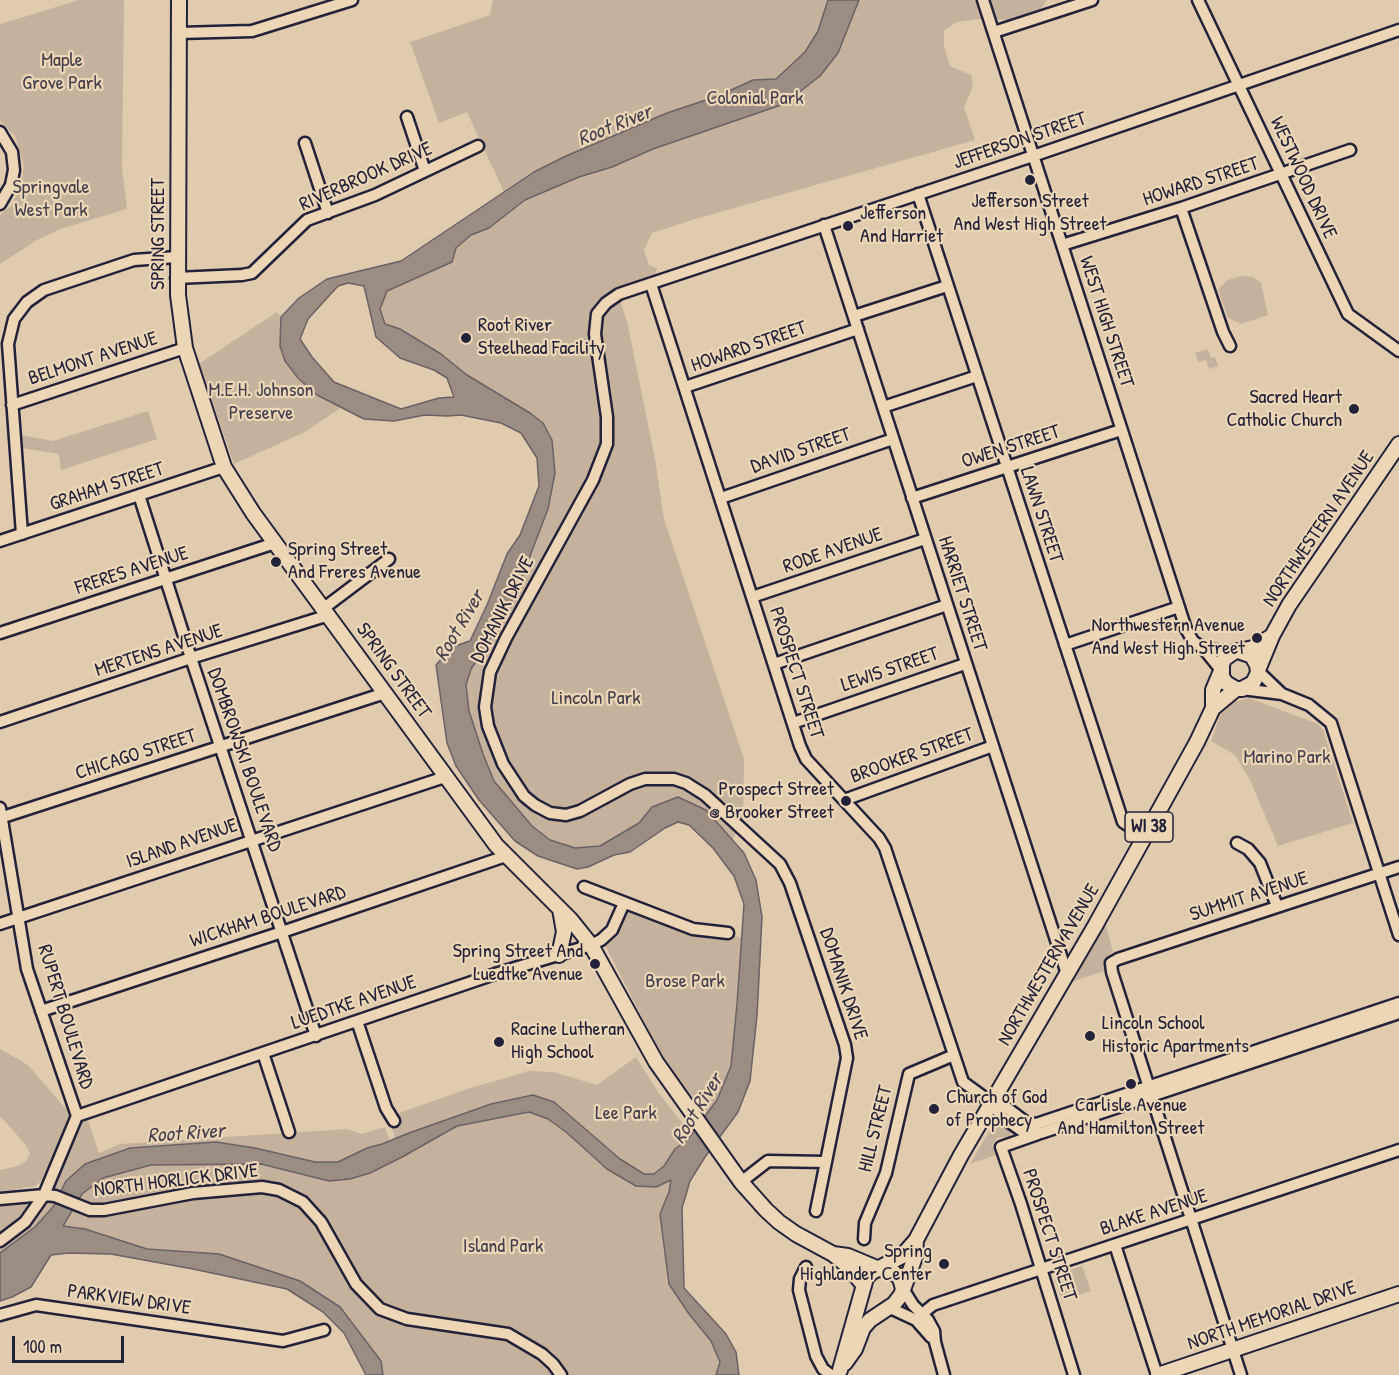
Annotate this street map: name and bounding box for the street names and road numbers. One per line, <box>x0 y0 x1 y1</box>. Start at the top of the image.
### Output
street label: JEFFERSON STREET <box>950 107 1090 175</box>
street label: WESTWOOD DRIVE <box>1264 113 1342 243</box>
street label: RIVERBROOK DRIVE <box>296 137 436 217</box>
street label: HOWARD STREET <box>1140 152 1262 212</box>
street label: SPRING STREET <box>147 178 171 290</box>
street label: WEST HIGH STREET <box>1073 253 1139 391</box>
street label: HOWARD STREET <box>688 316 810 378</box>
street label: BELMONT AVENUE <box>25 327 161 391</box>
street label: OWEN STREET <box>959 420 1063 474</box>
street label: DAVID STREET <box>748 423 854 479</box>
street label: NORTHWESTERN AVENUE <box>1258 447 1380 611</box>
street label: GRAHAM STREET <box>47 457 167 517</box>
street label: LAWN STREET <box>1014 464 1068 566</box>
street label: RODE AVENUE <box>780 523 886 579</box>
street label: HARRIET STREET <box>932 533 992 655</box>
street label: FRERES AVENUE <box>72 541 192 601</box>
street label: DOMANIK DRIVE <box>466 553 540 667</box>
street label: PROSPECT STREET <box>763 604 829 742</box>
street label: MERTENS AVENUE <box>92 619 226 683</box>
street label: SPRING STREET <box>350 619 436 723</box>
street label: LEWIS STREET <box>838 642 942 698</box>
street label: DOMBROWSKI BOULEVARD <box>201 665 287 855</box>
street label: BROOKER STREET <box>847 723 977 789</box>
street label: CHICAGO STREET <box>73 724 199 786</box>
road number: WI 38 <box>1125 812 1173 842</box>
street label: ISLAND AVENUE <box>123 814 241 874</box>
street label: SUMMIT AVENUE <box>1187 867 1311 927</box>
street label: NORTHWESTERN AVENUE <box>993 880 1105 1050</box>
street label: WICKHAM BOULEVARD <box>187 881 349 953</box>
street label: DOMANIK DRIVE <box>814 925 872 1043</box>
street label: RUPERT BOULEVARD <box>32 942 98 1092</box>
street label: LUEDTKE AVENUE <box>288 970 420 1036</box>
street label: HILL STREET <box>854 1083 898 1175</box>
street label: NORTH HORLICK DRIVE <box>93 1159 259 1203</box>
street label: PROSPECT STREET <box>1016 1166 1082 1304</box>
street label: BLAKE AVENUE <box>1097 1184 1211 1242</box>
street label: NORTH MEMORIAL DRIVE <box>1184 1276 1360 1356</box>
street label: PARKVIEW DRIVE <box>66 1279 192 1321</box>

